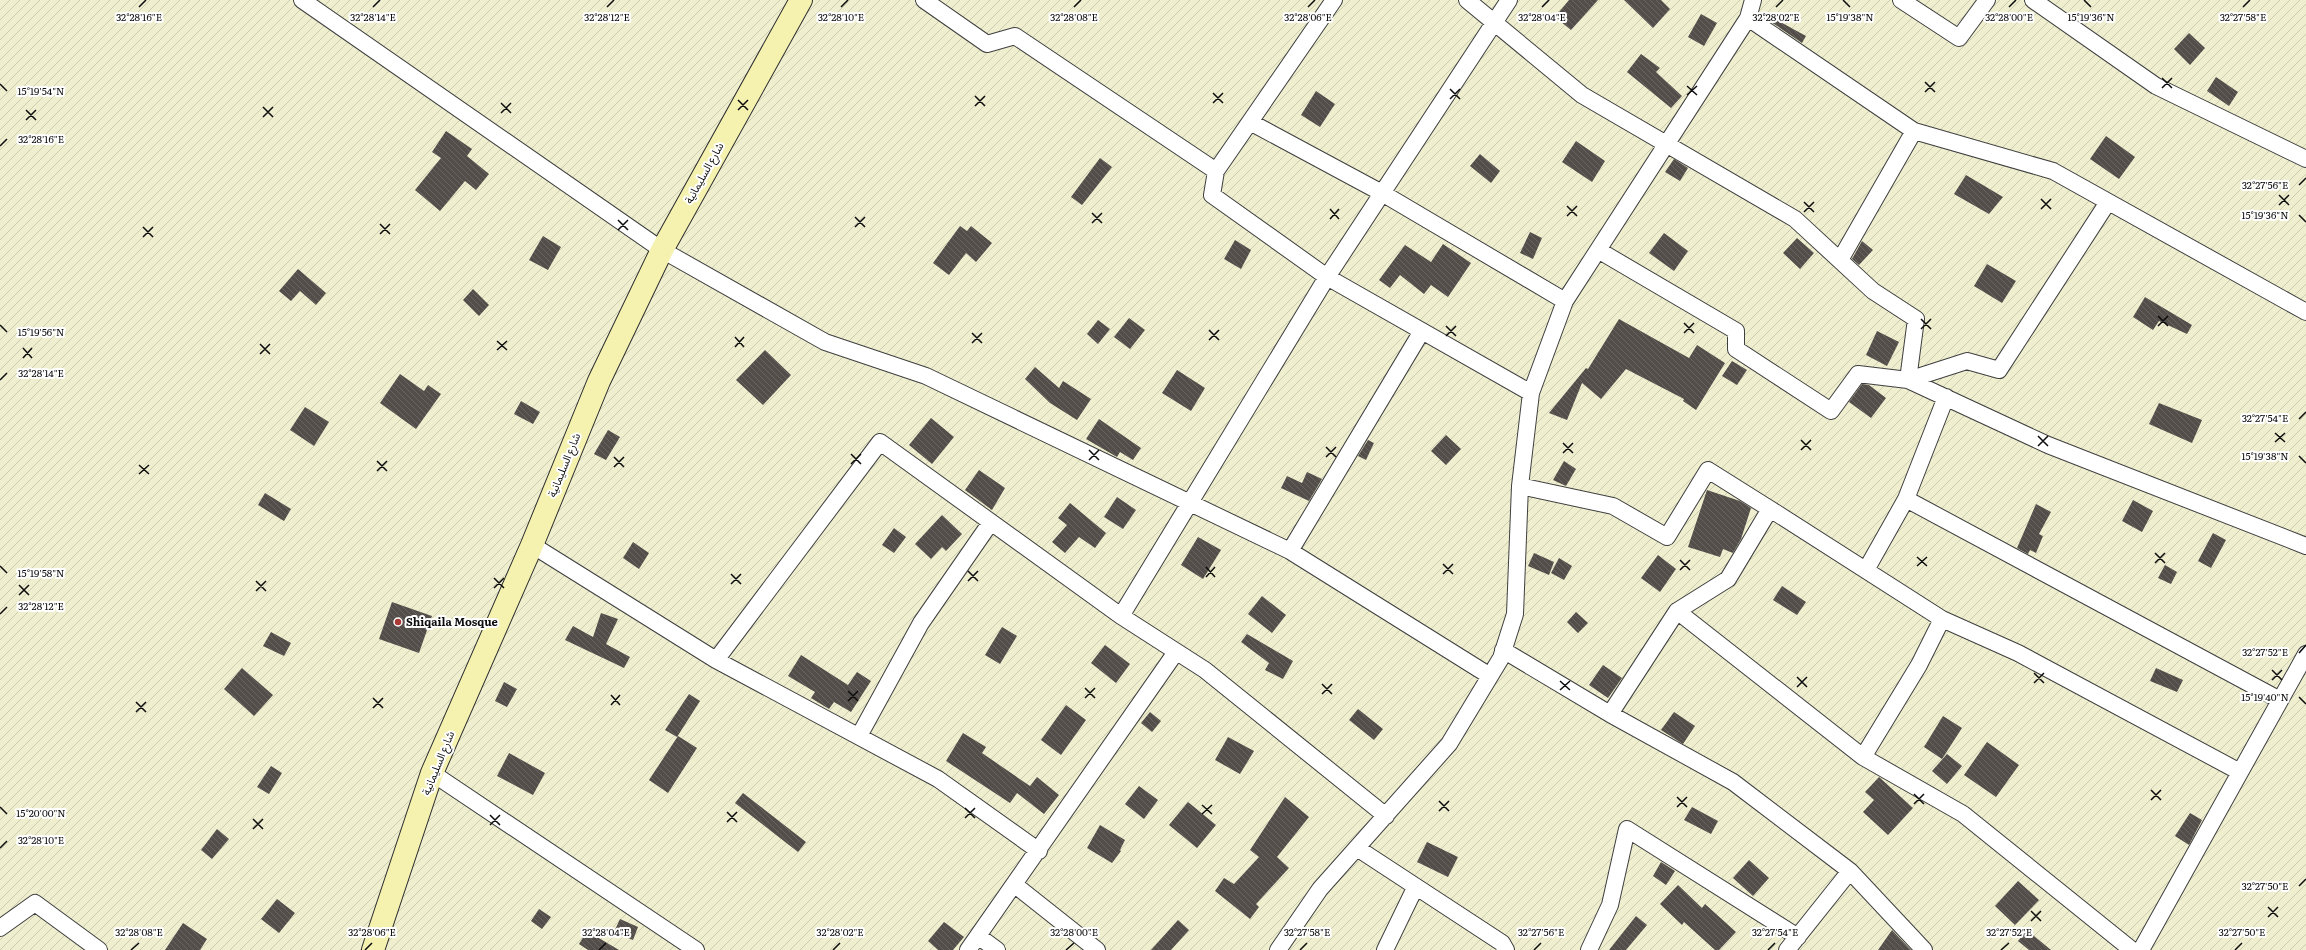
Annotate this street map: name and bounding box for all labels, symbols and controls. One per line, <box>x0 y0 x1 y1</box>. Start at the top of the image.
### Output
text: 32°28'16"E <box>116 9 162 24</box>
text: 32°28'14"E <box>350 9 396 24</box>
text: 32°28'12"E <box>584 9 630 24</box>
text: 32°28'10"E <box>818 9 864 24</box>
text: 32°28'08"E <box>1050 9 1098 24</box>
text: 32°28'06"E <box>1284 9 1332 24</box>
text: 32°28'04"E <box>1518 9 1566 24</box>
text: 32°28'02"E <box>1752 9 1800 24</box>
text: 15°19'38"N <box>1826 9 1874 24</box>
text: 32°28'00"E <box>1985 9 2033 24</box>
text: 15°19'36"N <box>2067 9 2115 24</box>
text: 32°27'58"E <box>2220 9 2266 24</box>
text: 15°19'54"N <box>18 83 64 98</box>
text: 32°28'16"E <box>18 131 64 146</box>
street label: شارع السليمانية <box>680 139 728 207</box>
text: 32°27'56"E <box>2242 177 2288 192</box>
text: 15°19'36"N <box>2241 207 2289 222</box>
text: 15°19'56"N <box>18 324 64 339</box>
text: 32°28'14"E <box>18 365 64 380</box>
text: 32°27'54"E <box>2242 410 2288 425</box>
street label: شارع السليمانية <box>543 430 584 499</box>
text: 15°19'38"N <box>2241 448 2289 463</box>
text: 15°19'58"N <box>18 565 64 580</box>
text: 32°28'12"E <box>18 598 64 613</box>
place label: Shiqaila Mosque <box>406 613 498 629</box>
marker: Shiqaila Mosque <box>393 617 403 627</box>
text: 32°27'52"E <box>2242 644 2288 659</box>
text: 15°19'40"N <box>2241 689 2289 704</box>
street label: شارع السليمانية <box>417 728 458 797</box>
text: 15°20'00"N <box>16 805 66 820</box>
text: 32°28'10"E <box>18 832 64 847</box>
text: 32°27'50"E <box>2242 878 2288 893</box>
text: 32°28'08"E <box>115 924 163 939</box>
text: 32°28'06"E <box>348 924 396 939</box>
text: 32°28'04"E <box>582 924 630 939</box>
text: 32°28'02"E <box>816 924 864 939</box>
text: 32°28'00"E <box>1050 924 1098 939</box>
text: 32°27'58"E <box>1284 924 1330 939</box>
text: 32°27'56"E <box>1518 924 1564 939</box>
text: 32°27'54"E <box>1752 924 1798 939</box>
text: 32°27'52"E <box>1986 924 2032 939</box>
text: 32°27'50"E <box>2219 924 2265 939</box>

